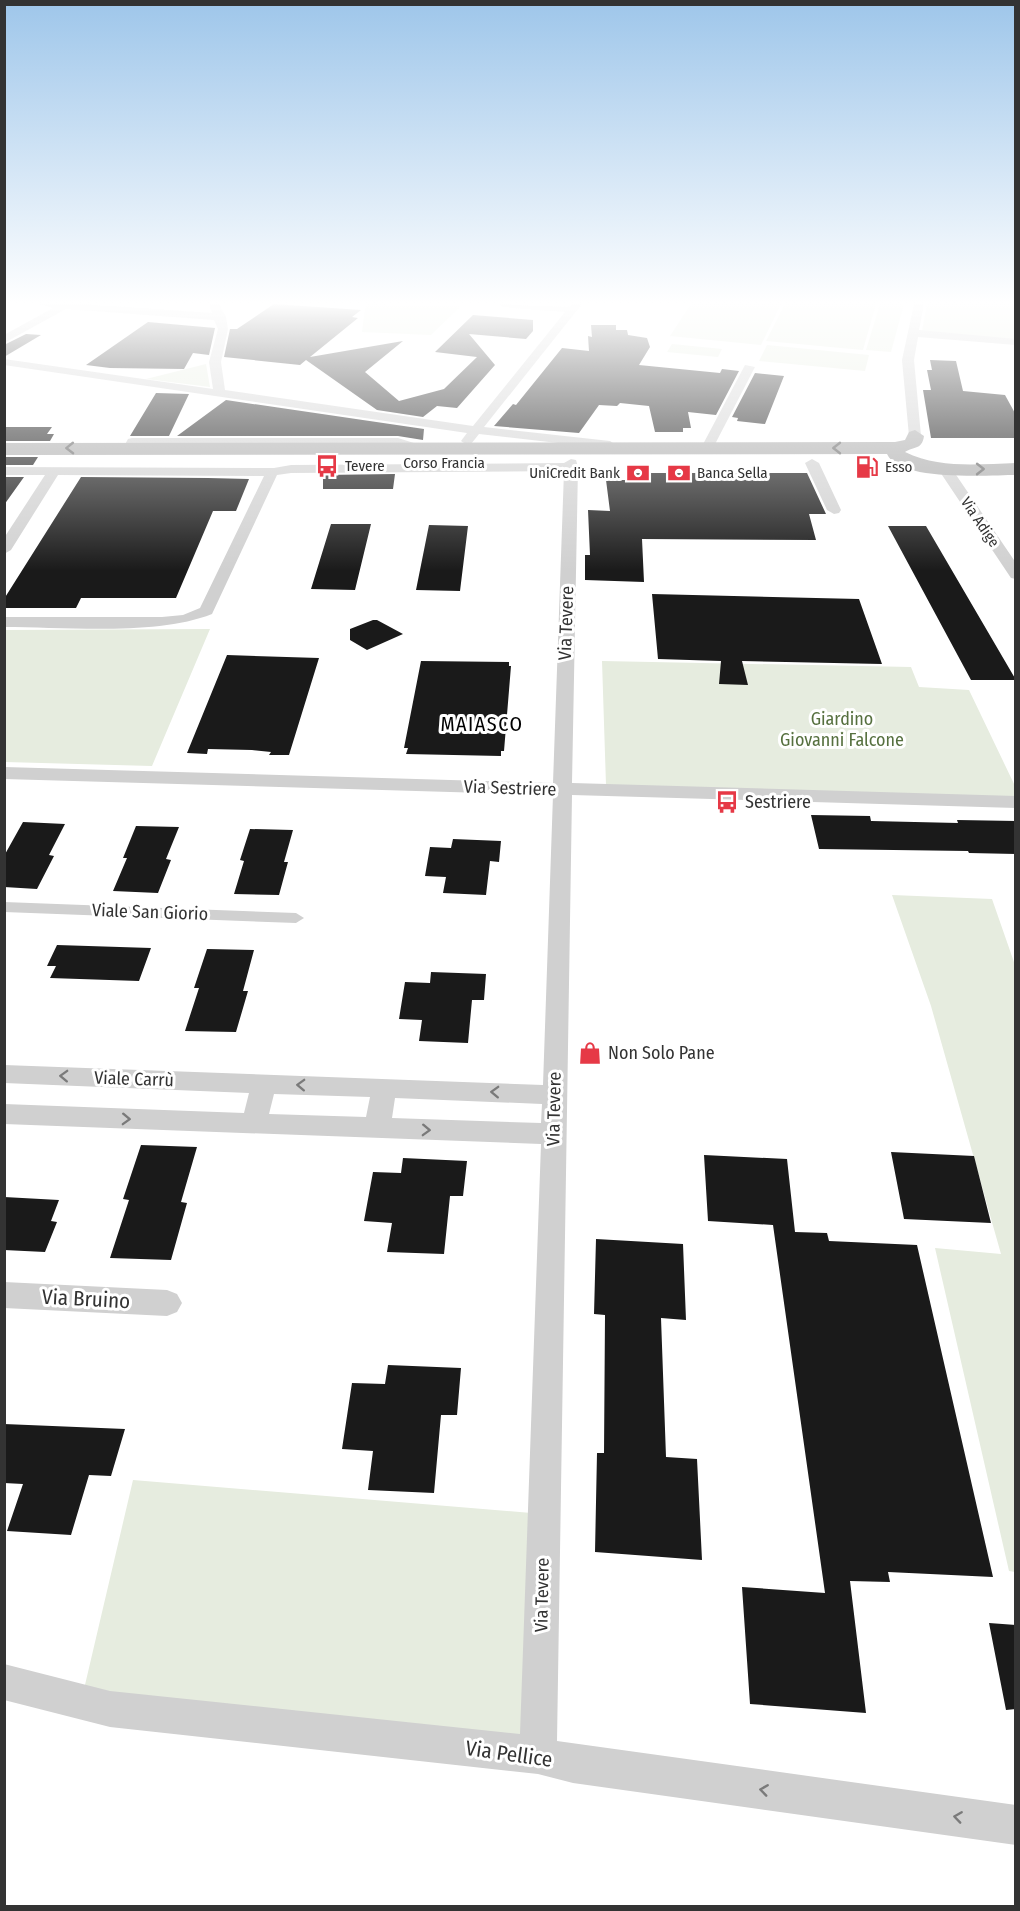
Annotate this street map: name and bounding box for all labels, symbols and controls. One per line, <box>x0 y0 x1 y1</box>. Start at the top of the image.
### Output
one-way arrow <box>66 442 75 454</box>
one-way arrow <box>833 442 842 454</box>
bus stop icon: Tevere <box>314 453 340 479</box>
street label: Corso Francia <box>403 454 485 472</box>
fuel station icon: Esso <box>854 454 880 480</box>
place label: Tevere <box>345 457 385 475</box>
place label: Esso <box>885 458 913 476</box>
bank icon: UniCredit Bank <box>625 460 651 486</box>
bank icon: Banca Sella <box>666 460 692 486</box>
one-way arrow <box>976 463 985 475</box>
place label: UniCredit Bank <box>529 464 620 482</box>
place label: Banca Sella <box>697 464 768 482</box>
street label: Via Adige <box>957 494 1003 550</box>
street label: Via Tevere <box>554 585 578 661</box>
park label: Giardino Giovanni Falcone <box>780 708 904 751</box>
district label: MAIASCO <box>440 712 524 736</box>
street label: Via Sestriere <box>463 775 557 801</box>
bus stop icon: Sestriere <box>714 789 740 815</box>
place label: Sestriere <box>745 791 811 813</box>
street label: Viale San Giorio <box>92 899 208 925</box>
shop icon: Non Solo Pane <box>577 1040 603 1066</box>
place label: Non Solo Pane <box>608 1042 715 1064</box>
street label: Viale Carrù <box>94 1067 174 1091</box>
one-way arrow <box>59 1070 68 1083</box>
street label: Via Tevere <box>542 1072 566 1146</box>
one-way arrow <box>296 1079 305 1091</box>
one-way arrow <box>491 1086 500 1099</box>
one-way arrow <box>121 1112 130 1125</box>
one-way arrow <box>421 1123 430 1136</box>
street label: Via Bruino <box>41 1284 131 1314</box>
street label: Via Tevere <box>530 1558 554 1632</box>
street label: Via Pellice <box>464 1735 554 1773</box>
one-way arrow <box>760 1785 769 1797</box>
one-way arrow <box>953 1811 962 1823</box>

